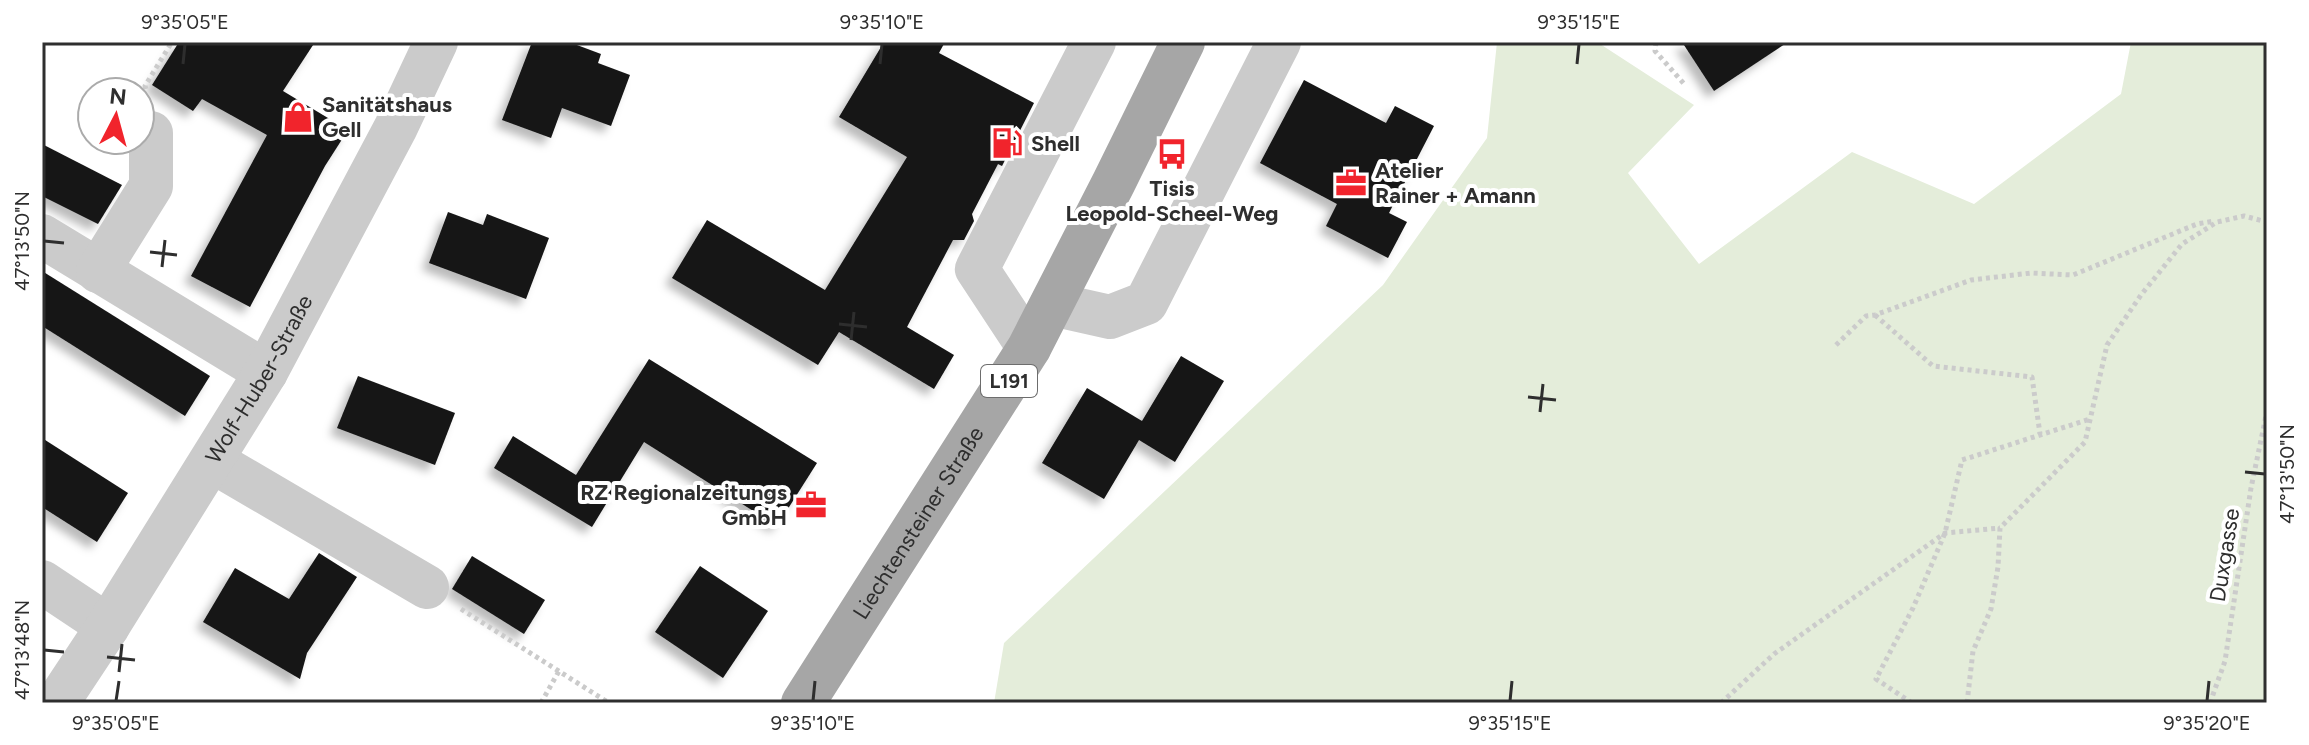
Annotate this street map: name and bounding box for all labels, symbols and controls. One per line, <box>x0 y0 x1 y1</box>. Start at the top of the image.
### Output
text: 9°35'05"E <box>141 10 229 34</box>
text: 9°35'10"E <box>840 10 924 34</box>
text: 9°35'15"E <box>1537 10 1621 34</box>
north arrow <box>76 76 156 156</box>
text: N <box>108 82 128 111</box>
place label: Sanitätshaus Gell <box>322 91 452 143</box>
shop icon: Sanitätshaus Gell <box>281 100 315 134</box>
fuel station icon: Shell <box>990 126 1024 160</box>
place label: Shell <box>1031 130 1080 157</box>
bus stop icon: Tisis Leopold-Scheel-Weg <box>1155 137 1189 171</box>
place label: Atelier Rainer + Amann <box>1375 157 1536 209</box>
office icon: Atelier Rainer + Amann <box>1334 166 1368 200</box>
place label: Tisis Leopold-Scheel-Weg <box>1065 175 1279 227</box>
text: 47°13'50"N <box>10 191 34 291</box>
street label: Wolf-Huber-Straße <box>200 290 319 468</box>
road number: L191 <box>981 365 1037 397</box>
street label: Liechtensteiner Straße <box>847 421 990 624</box>
text: 47°13'50"N <box>2275 424 2299 524</box>
place label: RZ Regionalzeitungs GmbH <box>580 479 787 531</box>
office icon: RZ Regionalzeitungs GmbH <box>794 488 828 522</box>
street label: Duxgasse <box>2204 506 2245 604</box>
text: 47°13'48"N <box>10 600 34 700</box>
text: 9°35'05"E <box>72 711 160 735</box>
text: 9°35'10"E <box>771 711 855 735</box>
text: 9°35'15"E <box>1468 711 1552 735</box>
text: 9°35'20"E <box>2163 711 2251 735</box>

